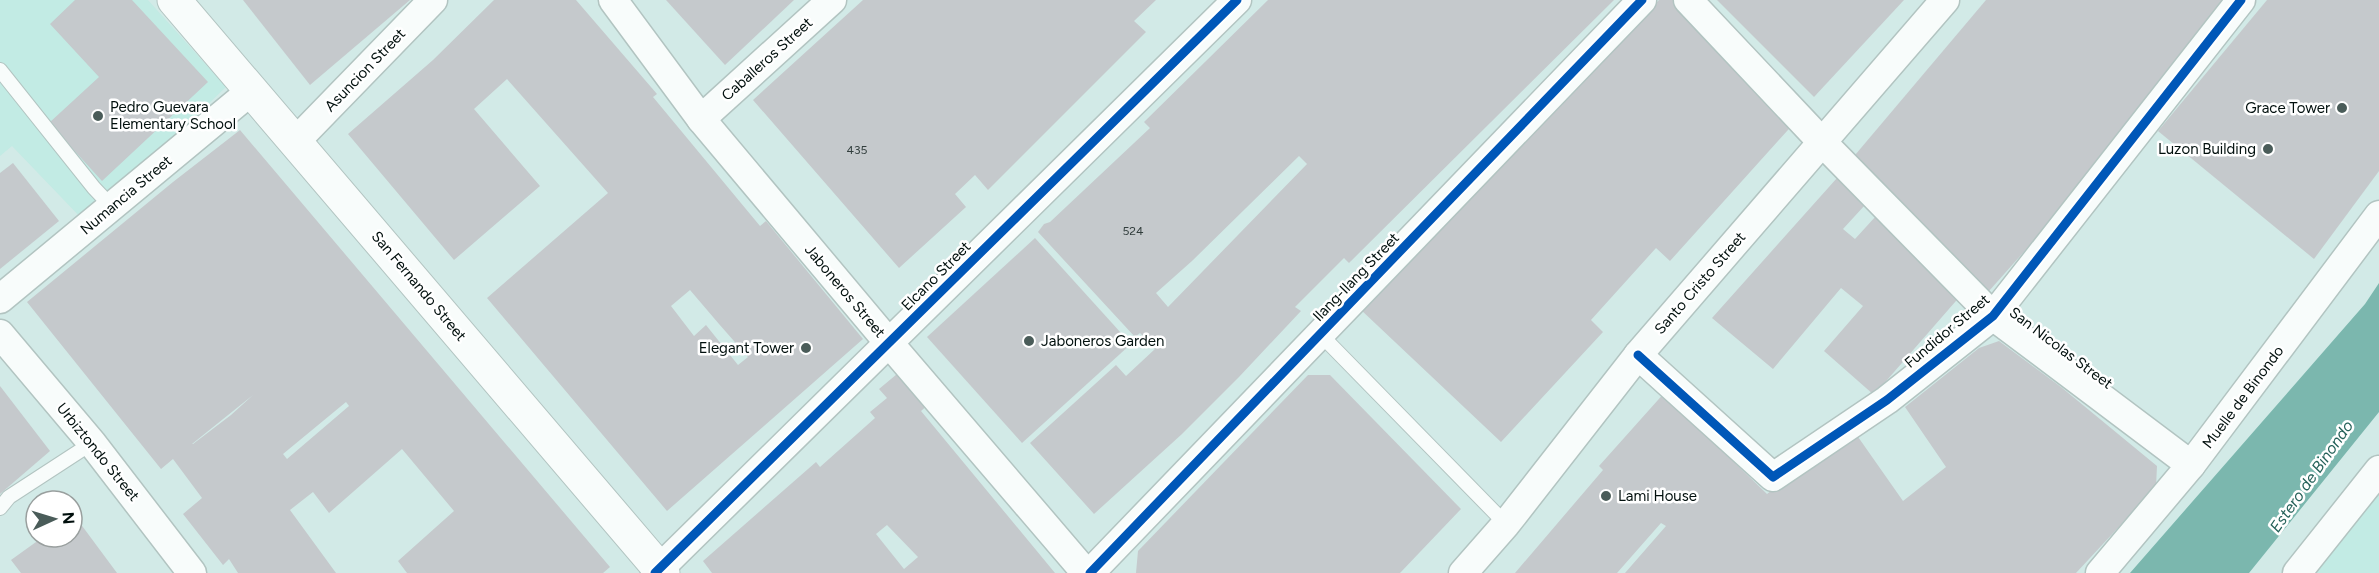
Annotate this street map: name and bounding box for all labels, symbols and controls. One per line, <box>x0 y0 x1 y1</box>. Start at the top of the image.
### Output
street label: Caballeros Street <box>718 13 816 105</box>
street label: Asuncion Street <box>321 25 409 115</box>
place label: Pedro Guevara Elementary School <box>110 98 236 133</box>
place label: Grace Tower <box>2245 99 2330 117</box>
marker: Grace Tower <box>2335 101 2349 115</box>
marker: Pedro Guevara Elementary School <box>91 109 105 123</box>
place label: Luzon Building <box>2158 140 2256 158</box>
marker: Luzon Building <box>2261 142 2275 156</box>
house number: 435 <box>847 143 868 157</box>
street label: Numancia Street <box>77 151 176 238</box>
house number: 524 <box>1122 224 1144 238</box>
street label: San Fernando Street <box>368 227 470 345</box>
street label: Santo Cristo Street <box>1651 228 1750 338</box>
street label: Ilang-Ilang Street <box>1309 229 1403 325</box>
street label: Elcano Street <box>898 237 975 314</box>
street label: Jaboneros Street <box>801 241 889 341</box>
street label: Fundidor Street <box>1901 290 1993 372</box>
street label: San Nicolas Street <box>2006 303 2116 393</box>
place label: Jaboneros Garden <box>1041 332 1164 350</box>
marker: Jaboneros Garden <box>1022 334 1036 348</box>
place label: Elegant Tower <box>699 339 794 357</box>
marker: Elegant Tower <box>799 341 813 355</box>
street label: Muelle de Binondo <box>2198 342 2288 452</box>
street label: Urbiztondo Street <box>53 399 143 505</box>
water label: Estero de Binondo <box>2266 417 2357 536</box>
place label: Lami House <box>1618 487 1697 505</box>
north arrow <box>24 489 84 549</box>
marker: Lami House <box>1599 489 1613 503</box>
text: N <box>59 511 78 525</box>

